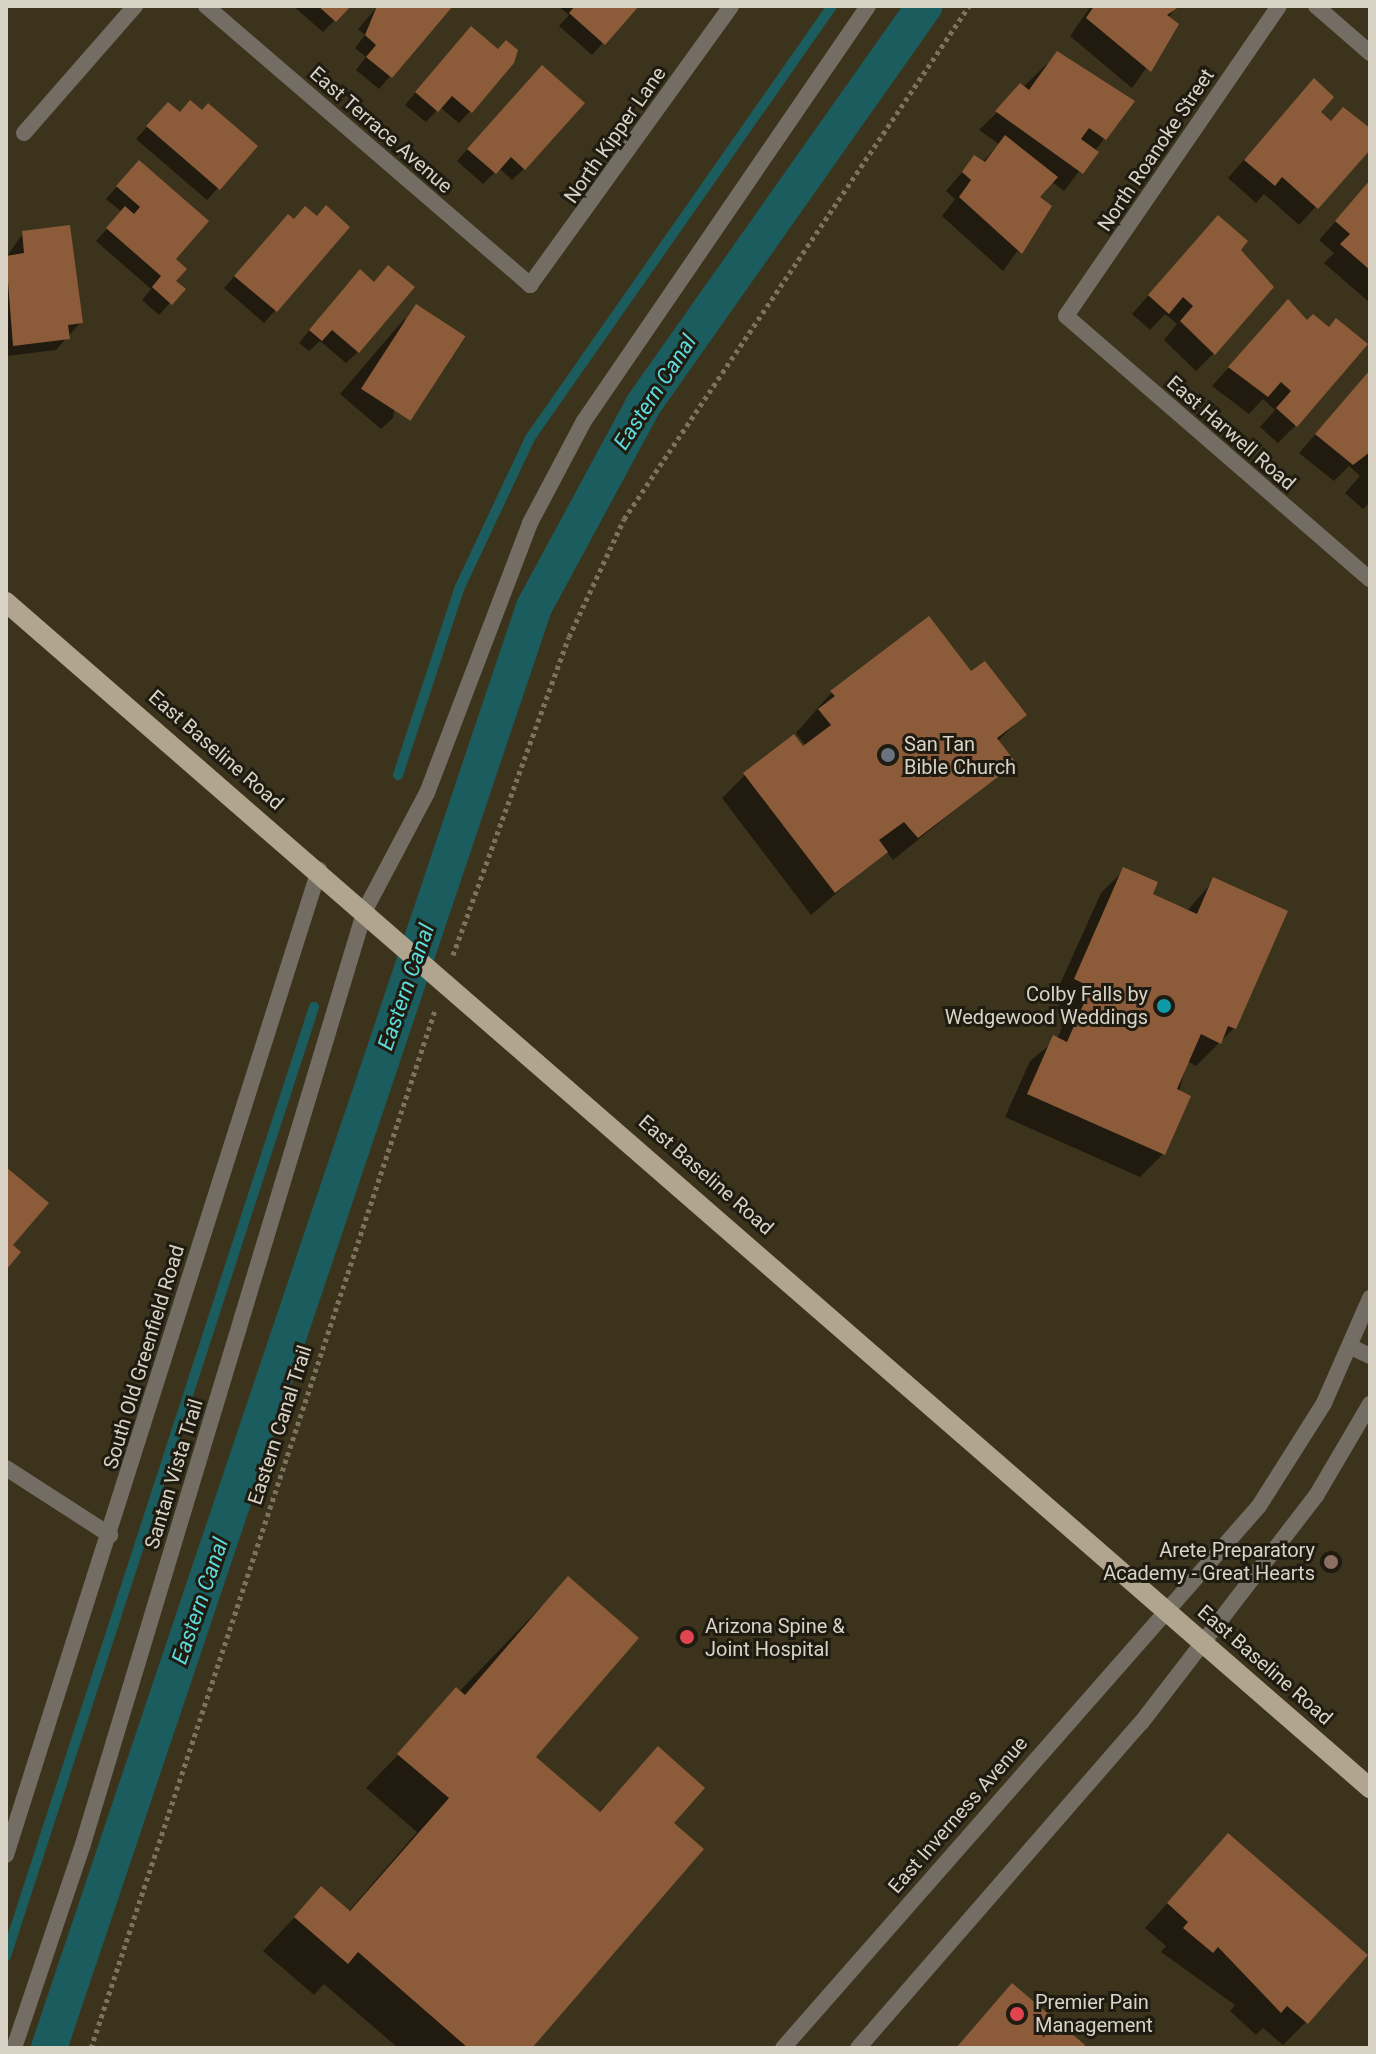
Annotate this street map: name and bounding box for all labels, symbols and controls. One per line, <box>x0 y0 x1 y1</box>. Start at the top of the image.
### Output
street label: East Terrace Avenue <box>305 62 457 198</box>
street label: North Kipper Lane <box>559 62 671 208</box>
street label: North Roanoke Street <box>1093 64 1219 236</box>
water label: Eastern Canal <box>608 330 702 454</box>
street label: East Harwell Road <box>1162 371 1300 495</box>
street label: East Baseline Road <box>144 685 288 815</box>
place label: San Tan Bible Church <box>904 732 1016 779</box>
marker: San Tan Bible Church <box>879 746 897 764</box>
water label: Eastern Canal <box>372 921 440 1053</box>
place label: Colby Falls by Wedgewood Weddings <box>945 982 1148 1029</box>
marker: Colby Falls by Wedgewood Weddings <box>1155 997 1173 1015</box>
street label: East Baseline Road <box>634 1110 778 1240</box>
street label: South Old Greenfield Road <box>98 1242 190 1472</box>
street label: Eastern Canal Trail <box>243 1342 317 1508</box>
street label: Santan Vista Trail <box>140 1396 208 1552</box>
water label: Eastern Canal <box>166 1535 234 1667</box>
place label: Arete Preparatory Academy - Great Hearts <box>1103 1538 1315 1585</box>
marker: Arete Preparatory Academy - Great Hearts <box>1322 1553 1340 1571</box>
street label: East Baseline Road <box>1193 1600 1337 1730</box>
place label: Arizona Spine & Joint Hospital <box>705 1614 845 1661</box>
marker: Arizona Spine & Joint Hospital <box>676 1626 698 1648</box>
street label: East Inverness Avenue <box>883 1732 1033 1898</box>
place label: Premier Pain Management <box>1035 1990 1153 2037</box>
marker: Premier Pain Management <box>1006 2003 1028 2025</box>

